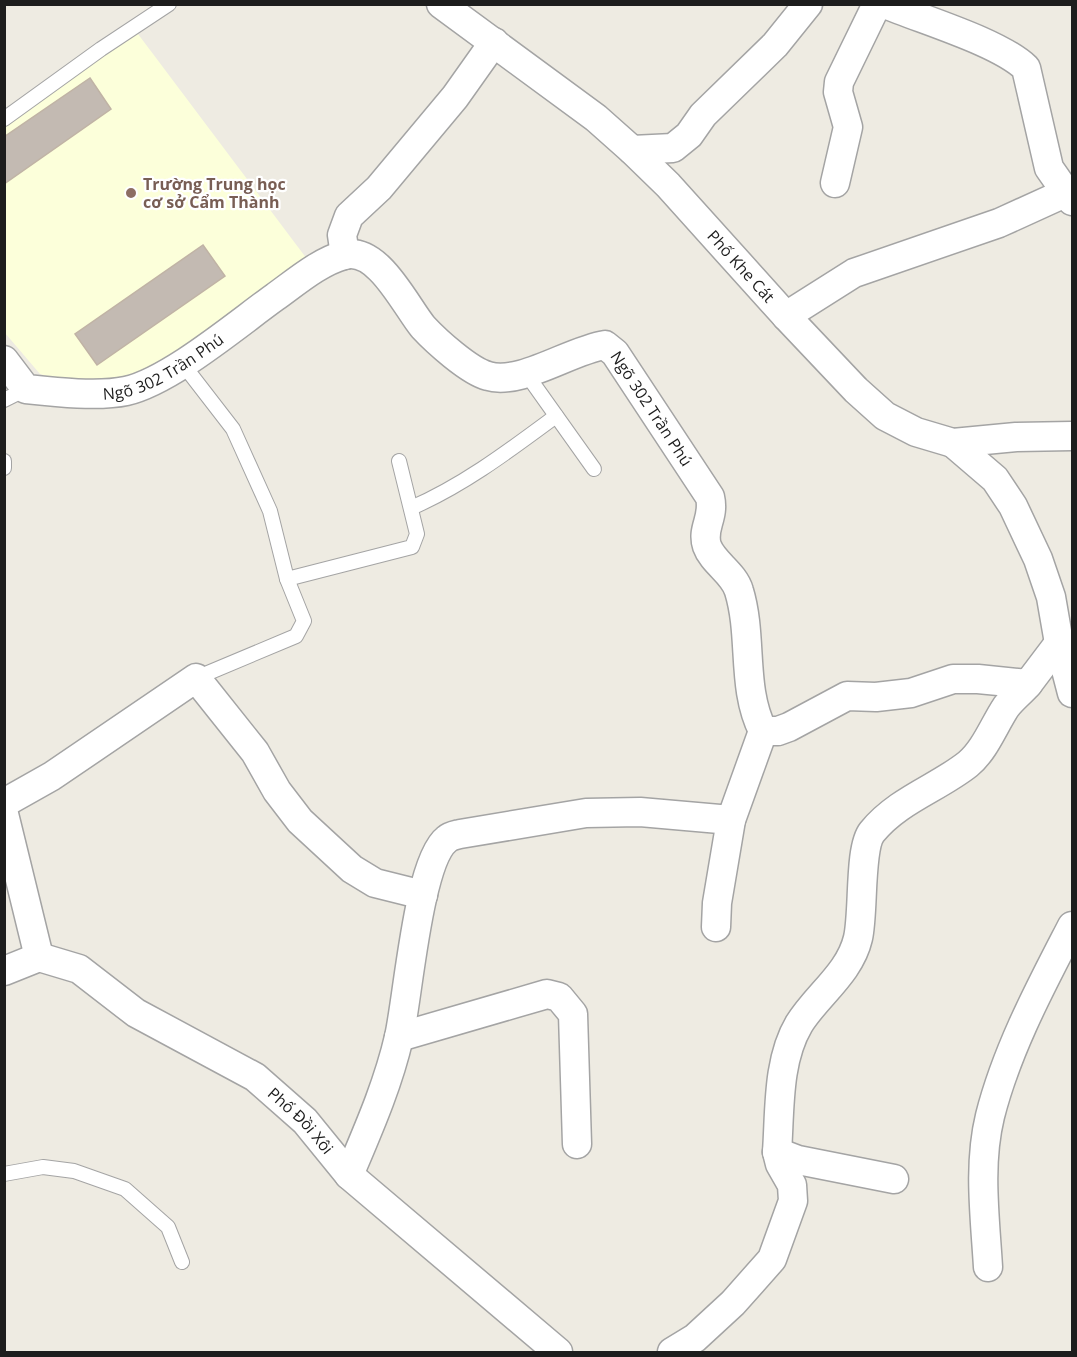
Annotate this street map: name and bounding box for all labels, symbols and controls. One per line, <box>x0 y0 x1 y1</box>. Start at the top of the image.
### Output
place label: Trường Trung học cơ sở Cẩm Thành <box>143 173 286 213</box>
marker: Trường Trung học cơ sở Cẩm Thành <box>124 186 138 200</box>
street label: Phố Khe Cát <box>703 225 780 307</box>
street label: Ngõ 302 Trần Phú <box>102 328 228 405</box>
street label: Ngõ 302 Trần Phú <box>606 347 698 470</box>
street label: Phố Đồi Xôi <box>263 1082 339 1159</box>

